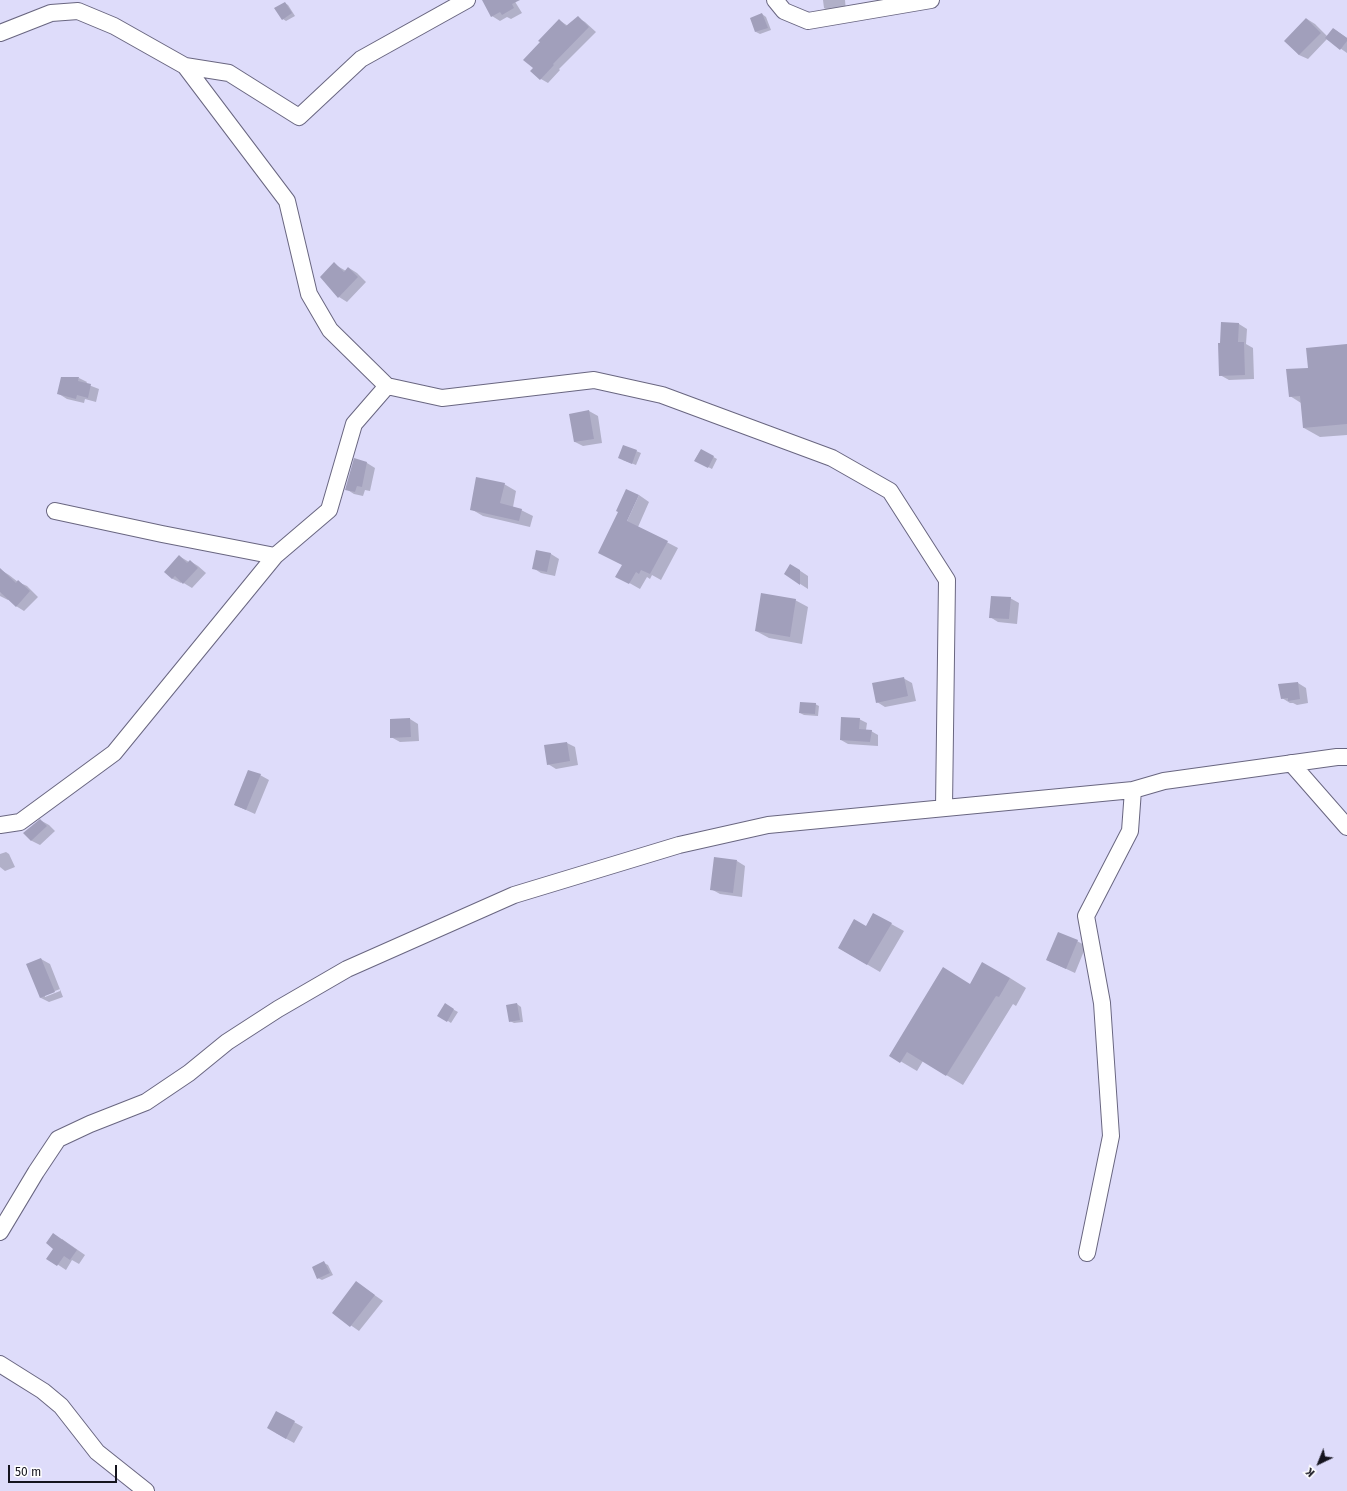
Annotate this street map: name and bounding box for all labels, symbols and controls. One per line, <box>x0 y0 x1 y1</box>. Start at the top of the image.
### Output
north arrow <box>1299 1443 1339 1483</box>
scale bar <box>10 1457 119 1483</box>
text: 50 m <box>15 1465 41 1479</box>
text: K <box>1303 1465 1317 1479</box>

